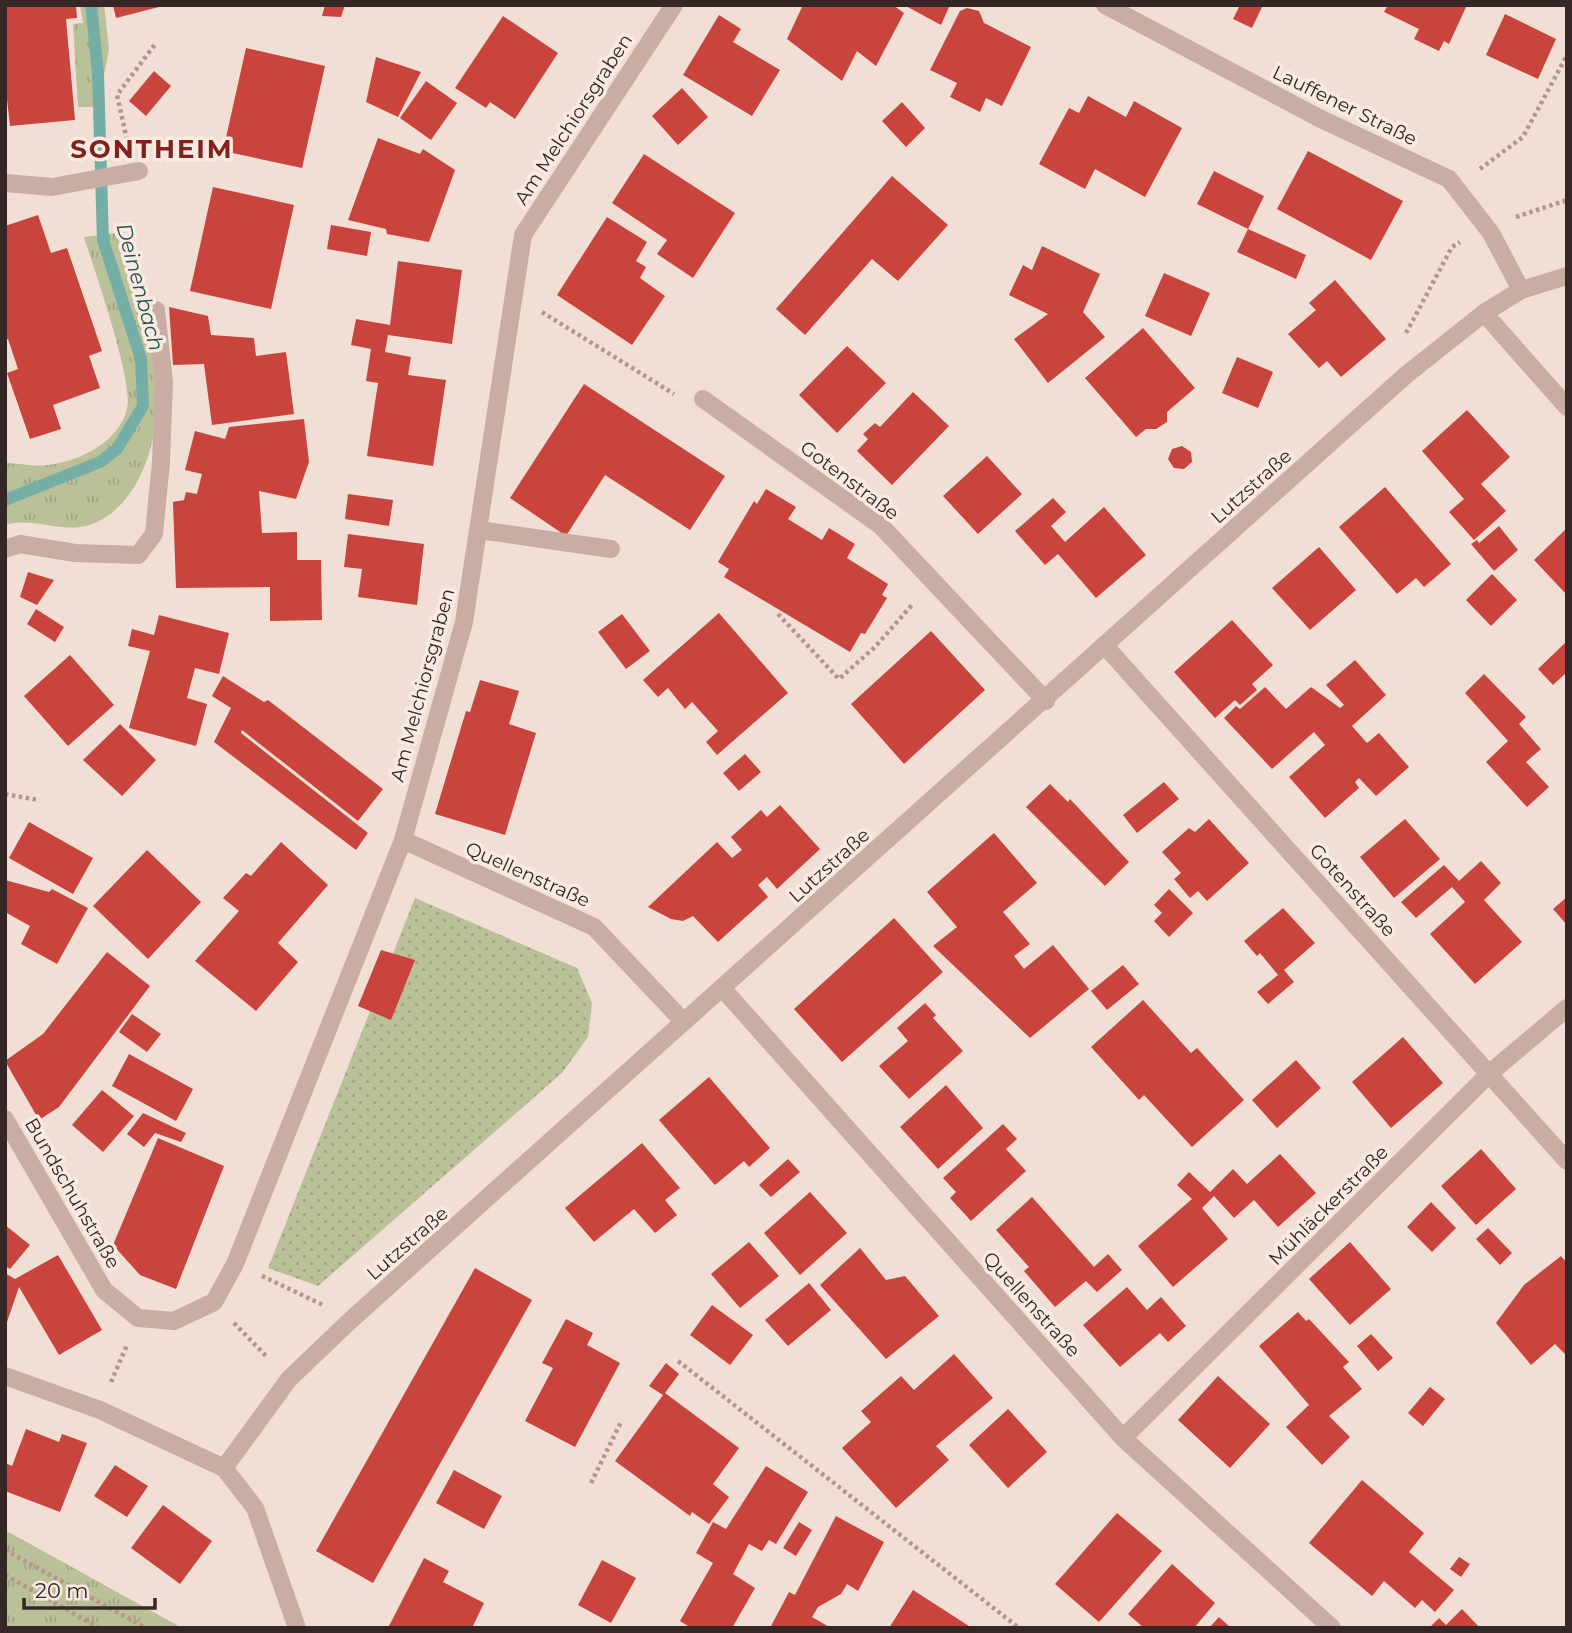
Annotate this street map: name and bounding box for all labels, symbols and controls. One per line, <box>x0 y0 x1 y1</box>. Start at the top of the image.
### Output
street label: Am Melchiorsgraben <box>510 30 637 209</box>
street label: Lauffener Straße <box>1269 60 1421 150</box>
district label: SONTHEIM <box>70 133 234 165</box>
water label: Deinenbach <box>111 220 170 353</box>
street label: Gotenstraße <box>796 436 904 525</box>
street label: Lutzstraße <box>1206 444 1296 529</box>
street label: Am Melchiorsgraben <box>386 586 459 784</box>
street label: Lutzstraße <box>784 823 874 908</box>
street label: Quellenstraße <box>462 837 594 912</box>
street label: Gotenstraße <box>1305 839 1400 942</box>
street label: Bundschuhstraße <box>20 1114 125 1273</box>
street label: Mühläckerstraße <box>1264 1141 1393 1270</box>
street label: Lutzstraße <box>362 1202 453 1285</box>
street label: Quellenstraße <box>978 1247 1085 1362</box>
scale bar <box>24 1566 156 1610</box>
text: 20 m <box>35 1578 89 1603</box>

